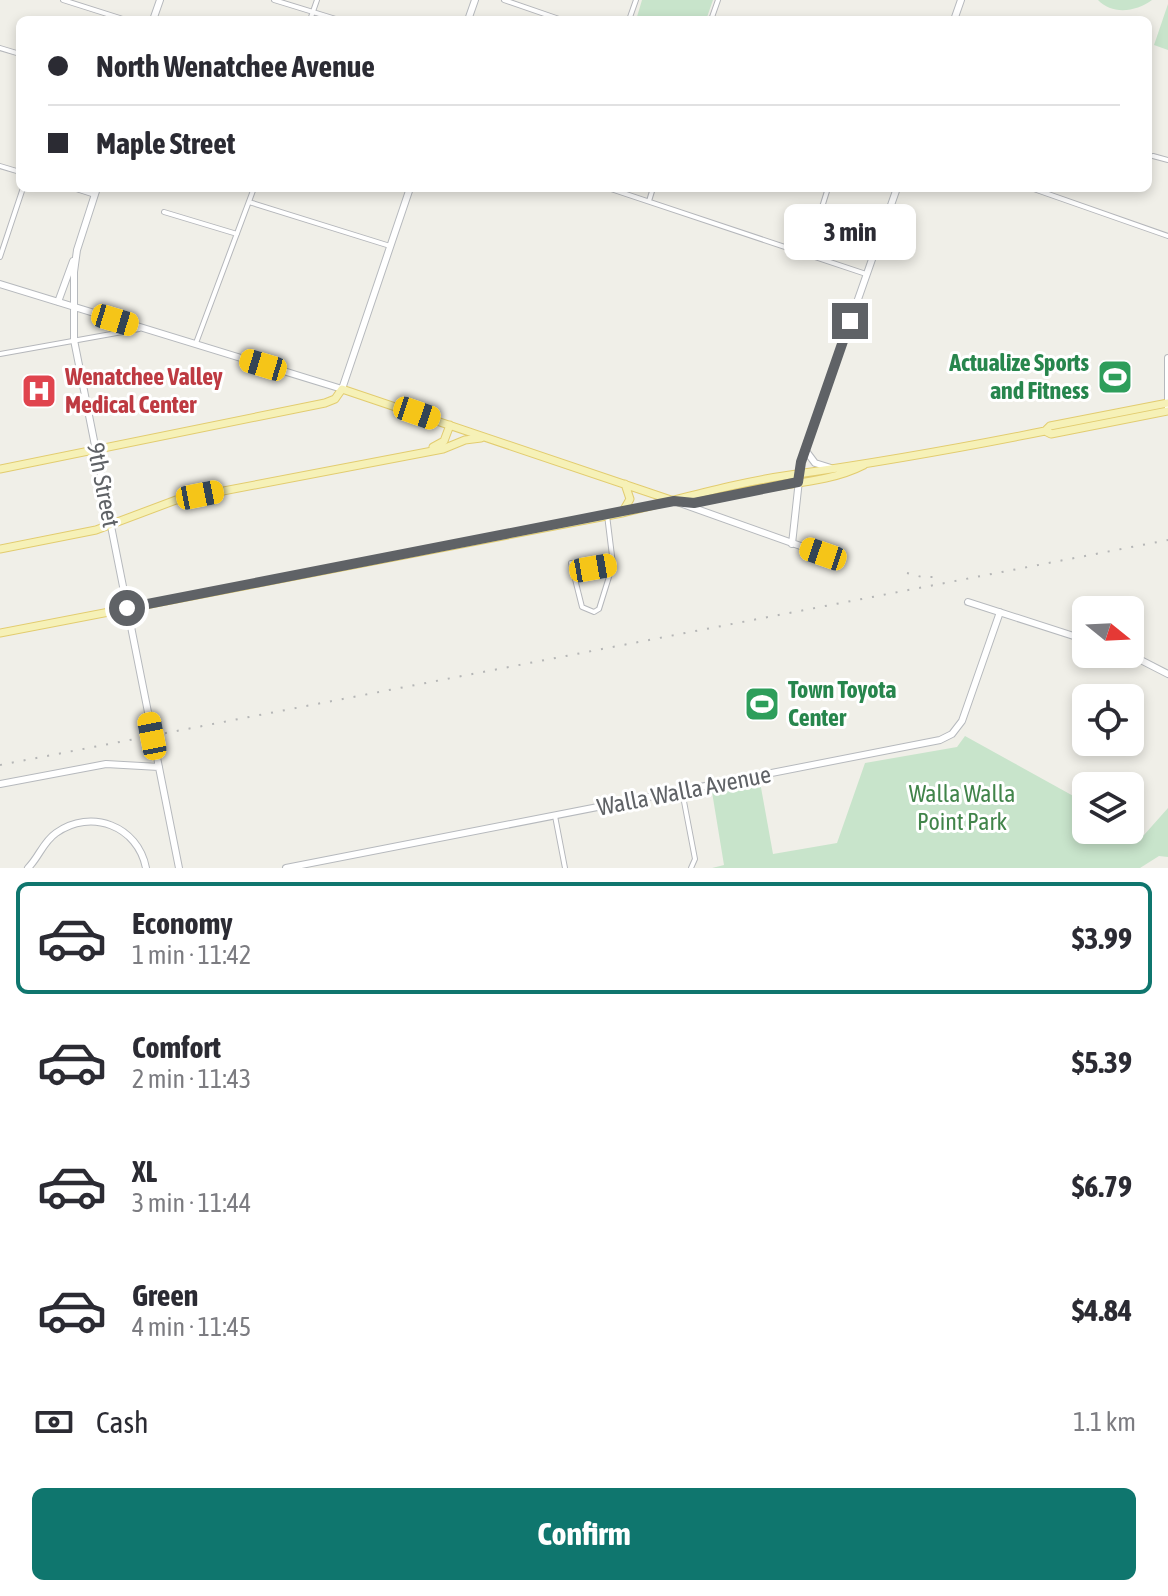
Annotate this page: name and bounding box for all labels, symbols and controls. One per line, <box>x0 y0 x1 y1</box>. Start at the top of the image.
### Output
text: North Wenatchee Avenue <box>96 49 375 83</box>
text: Maple Street <box>96 126 235 160</box>
callout: 3 min <box>784 205 916 261</box>
text: 3 min <box>823 217 877 247</box>
car <box>89 302 141 338</box>
route end <box>832 303 868 339</box>
car <box>237 347 289 383</box>
place label: Actualize Sports and Fitness <box>948 349 1090 404</box>
sports icon: Actualize Sports and Fitness <box>1096 358 1134 396</box>
place label: Wenatchee Valley Medical Center <box>64 363 223 418</box>
hospital icon: Wenatchee Valley Medical Center <box>20 372 58 410</box>
car <box>390 394 444 432</box>
street label: 9th Street <box>82 440 125 530</box>
car <box>174 479 226 511</box>
car <box>796 535 850 573</box>
car <box>567 552 619 584</box>
route start <box>109 590 145 626</box>
north arrow <box>1072 596 1144 668</box>
map controls <box>1072 596 1144 844</box>
place label: Town Toyota Center <box>788 676 897 731</box>
button: locate <box>1072 684 1144 756</box>
sports icon: Town Toyota Center <box>743 685 781 723</box>
car <box>136 710 168 762</box>
street label: Walla Walla Avenue <box>595 760 773 821</box>
button: layers <box>1072 772 1144 844</box>
park label: Walla Walla Point Park <box>909 780 1015 835</box>
icon: car <box>36 902 108 974</box>
text: Economy <box>132 906 233 940</box>
text: $3.99 <box>1072 921 1132 955</box>
text: 1 min · 11:42 <box>132 940 251 970</box>
icon: car <box>36 1026 108 1098</box>
text: Comfort <box>132 1030 221 1064</box>
text: $5.39 <box>1072 1045 1132 1079</box>
text: 2 min · 11:43 <box>132 1064 251 1094</box>
icon: car <box>36 1150 108 1222</box>
text: XL <box>132 1154 157 1188</box>
text: $6.79 <box>1072 1169 1132 1203</box>
text: 3 min · 11:44 <box>132 1188 251 1218</box>
icon: car <box>36 1274 108 1346</box>
text: Green <box>132 1278 198 1312</box>
text: $4.84 <box>1072 1293 1132 1327</box>
text: 4 min · 11:45 <box>132 1312 251 1342</box>
icon: cash <box>32 1400 76 1444</box>
text: Cash <box>96 1405 149 1439</box>
text: 1.1 km <box>1073 1407 1136 1437</box>
button: Confirm <box>32 1488 1136 1580</box>

